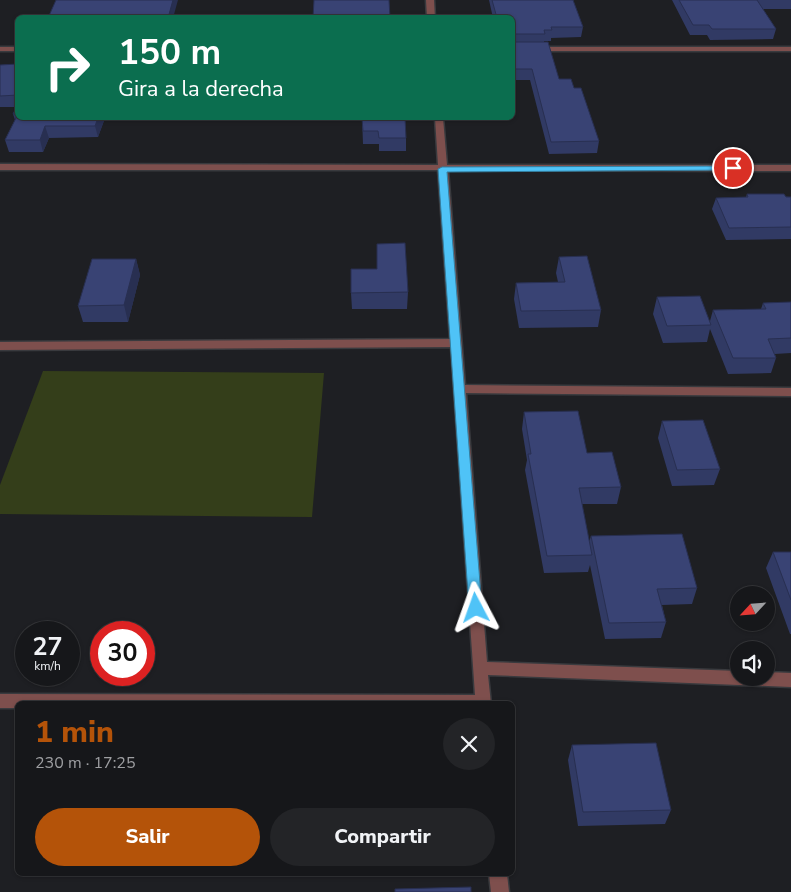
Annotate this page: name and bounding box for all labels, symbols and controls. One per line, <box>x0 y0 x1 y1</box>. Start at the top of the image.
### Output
text: 150 m <box>118 29 221 76</box>
icon: right <box>35 35 100 100</box>
text: Gira a la derecha <box>118 74 284 104</box>
pin <box>712 147 754 189</box>
icon: arrive <box>719 154 747 182</box>
position arrow <box>449 581 501 633</box>
north arrow <box>730 586 775 631</box>
map controls <box>730 586 775 686</box>
speed limit sign: 30 <box>90 621 155 686</box>
text: 27 <box>32 630 63 664</box>
button: sound <box>730 641 775 686</box>
text: km/h <box>34 658 61 674</box>
text: 1 min <box>35 712 114 753</box>
button: close <box>443 718 495 770</box>
text: 230 m · 17:25 <box>35 752 136 774</box>
button: Salir <box>35 808 260 866</box>
button: Compartir <box>270 808 495 866</box>

